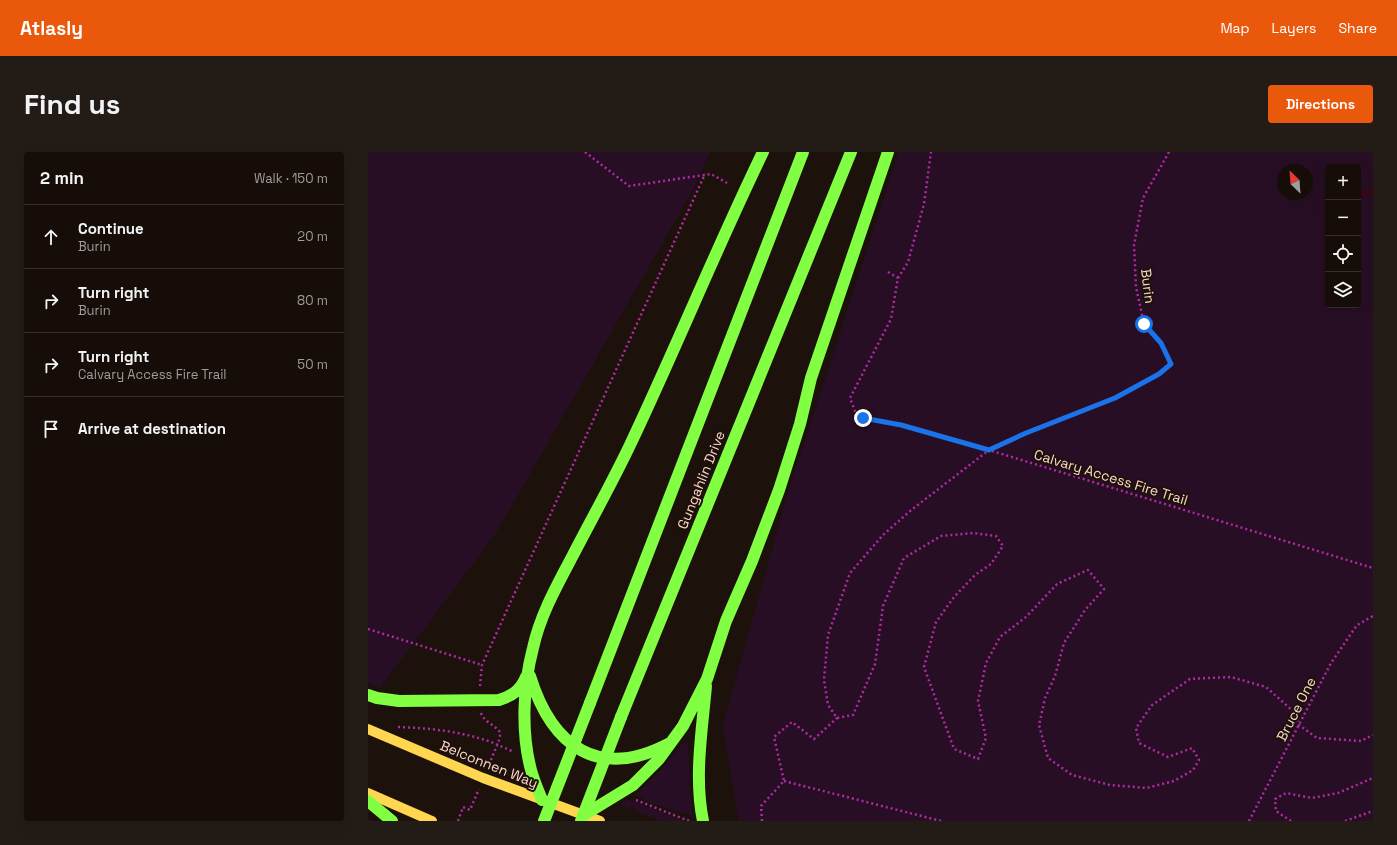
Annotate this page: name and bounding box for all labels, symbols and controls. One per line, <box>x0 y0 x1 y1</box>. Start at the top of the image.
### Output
text: Atlasly <box>20 16 83 41</box>
text: Map <box>1220 19 1250 37</box>
text: Layers <box>1272 19 1316 37</box>
text: Share <box>1338 19 1377 37</box>
button: Directions <box>1268 85 1373 123</box>
text: Find us <box>24 86 121 122</box>
north arrow <box>1277 164 1313 200</box>
map controls <box>1325 164 1361 308</box>
button: + <box>1325 164 1361 200</box>
text: 2 min <box>40 167 84 189</box>
text: Walk · 150 m <box>254 170 328 187</box>
button: − <box>1325 200 1361 236</box>
text: Continue <box>78 219 144 238</box>
icon: ahead <box>40 226 62 248</box>
text: 20 m <box>297 228 328 245</box>
button: locate <box>1325 236 1361 272</box>
text: Burin <box>78 238 111 255</box>
street label: Burin <box>1137 267 1159 305</box>
button: layers <box>1325 272 1361 308</box>
text: Turn right <box>78 283 149 302</box>
icon: right <box>40 290 62 312</box>
text: 80 m <box>297 292 328 309</box>
text: Burin <box>78 302 111 319</box>
route start <box>1135 315 1153 333</box>
text: Turn right <box>78 347 149 366</box>
icon: right <box>40 354 62 376</box>
text: 50 m <box>297 356 328 373</box>
text: Calvary Access Fire Trail <box>78 366 227 383</box>
route end <box>854 409 872 427</box>
icon: arrive <box>40 418 62 440</box>
text: Arrive at destination <box>78 419 226 438</box>
street label: Gungahlin Drive <box>673 428 729 532</box>
street label: Calvary Access Fire Trail <box>1032 445 1190 509</box>
street label: Bruce One <box>1272 674 1320 744</box>
street label: Belconnen Way <box>437 736 541 792</box>

